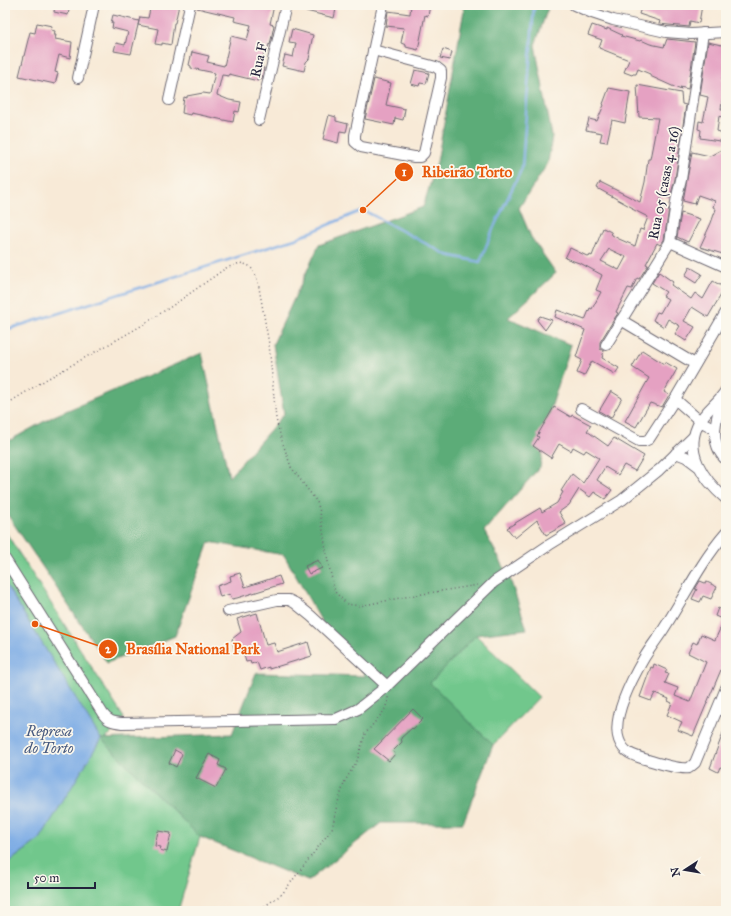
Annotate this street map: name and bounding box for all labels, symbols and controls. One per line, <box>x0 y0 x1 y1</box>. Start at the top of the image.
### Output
street label: Rua F <box>247 41 271 79</box>
street label: Rua 05 (casas 4 a 16) <box>645 125 684 241</box>
callout: Ribeirão Torto <box>394 159 521 186</box>
text: Ribeirão Torto <box>422 163 513 181</box>
text: 1 <box>402 165 407 179</box>
callout: Brasília National Park <box>98 636 268 663</box>
text: Brasília National Park <box>126 640 261 658</box>
text: 2 <box>105 642 112 656</box>
water label: Represa do Torto <box>24 722 74 757</box>
north arrow <box>665 850 705 890</box>
scale bar <box>28 864 95 890</box>
text: N <box>668 865 683 878</box>
text: 50 m <box>34 871 59 885</box>

